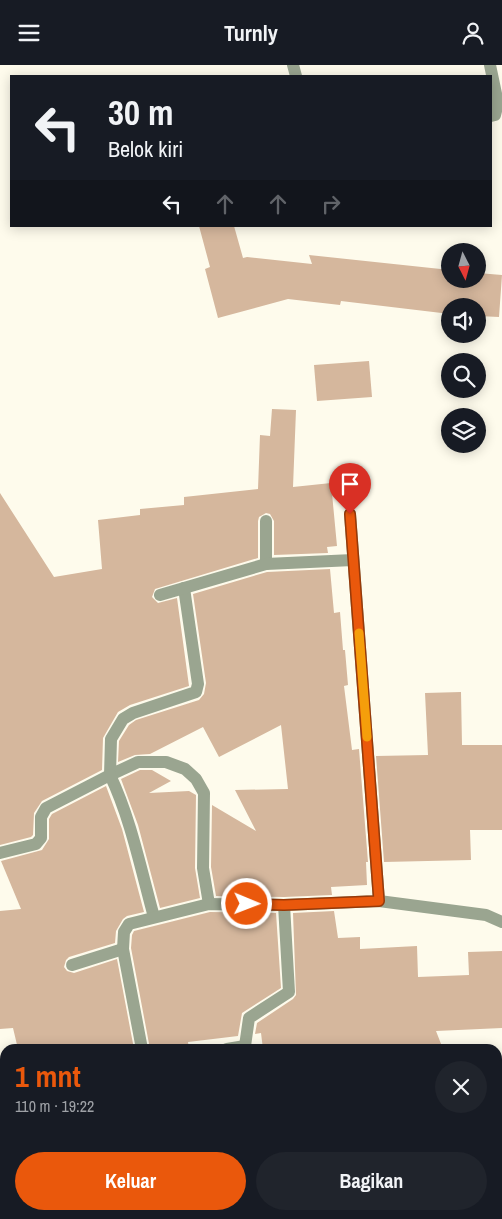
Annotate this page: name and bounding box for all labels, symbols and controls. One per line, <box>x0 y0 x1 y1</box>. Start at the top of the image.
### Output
text: Turnly <box>224 18 278 48</box>
icon: menu <box>15 19 43 47</box>
icon: person <box>459 19 487 47</box>
text: 30 m <box>108 89 173 136</box>
icon: left <box>25 95 90 160</box>
text: Belok kiri <box>108 134 183 164</box>
icon: left <box>158 190 186 218</box>
icon: ahead <box>211 190 239 218</box>
icon: ahead <box>264 190 292 218</box>
icon: right <box>317 190 345 218</box>
north arrow <box>441 243 486 287</box>
map controls <box>441 243 486 453</box>
button: sound <box>441 298 486 343</box>
button: search <box>441 353 486 398</box>
button: layers <box>441 408 486 453</box>
pin <box>329 463 371 514</box>
icon: arrive <box>336 470 364 498</box>
position arrow <box>220 877 272 929</box>
text: 1 mnt <box>15 1056 81 1096</box>
button: close <box>435 1061 487 1113</box>
text: 110 m · 19:22 <box>15 1095 94 1117</box>
button: Keluar <box>15 1152 246 1210</box>
button: Bagikan <box>256 1152 487 1210</box>

